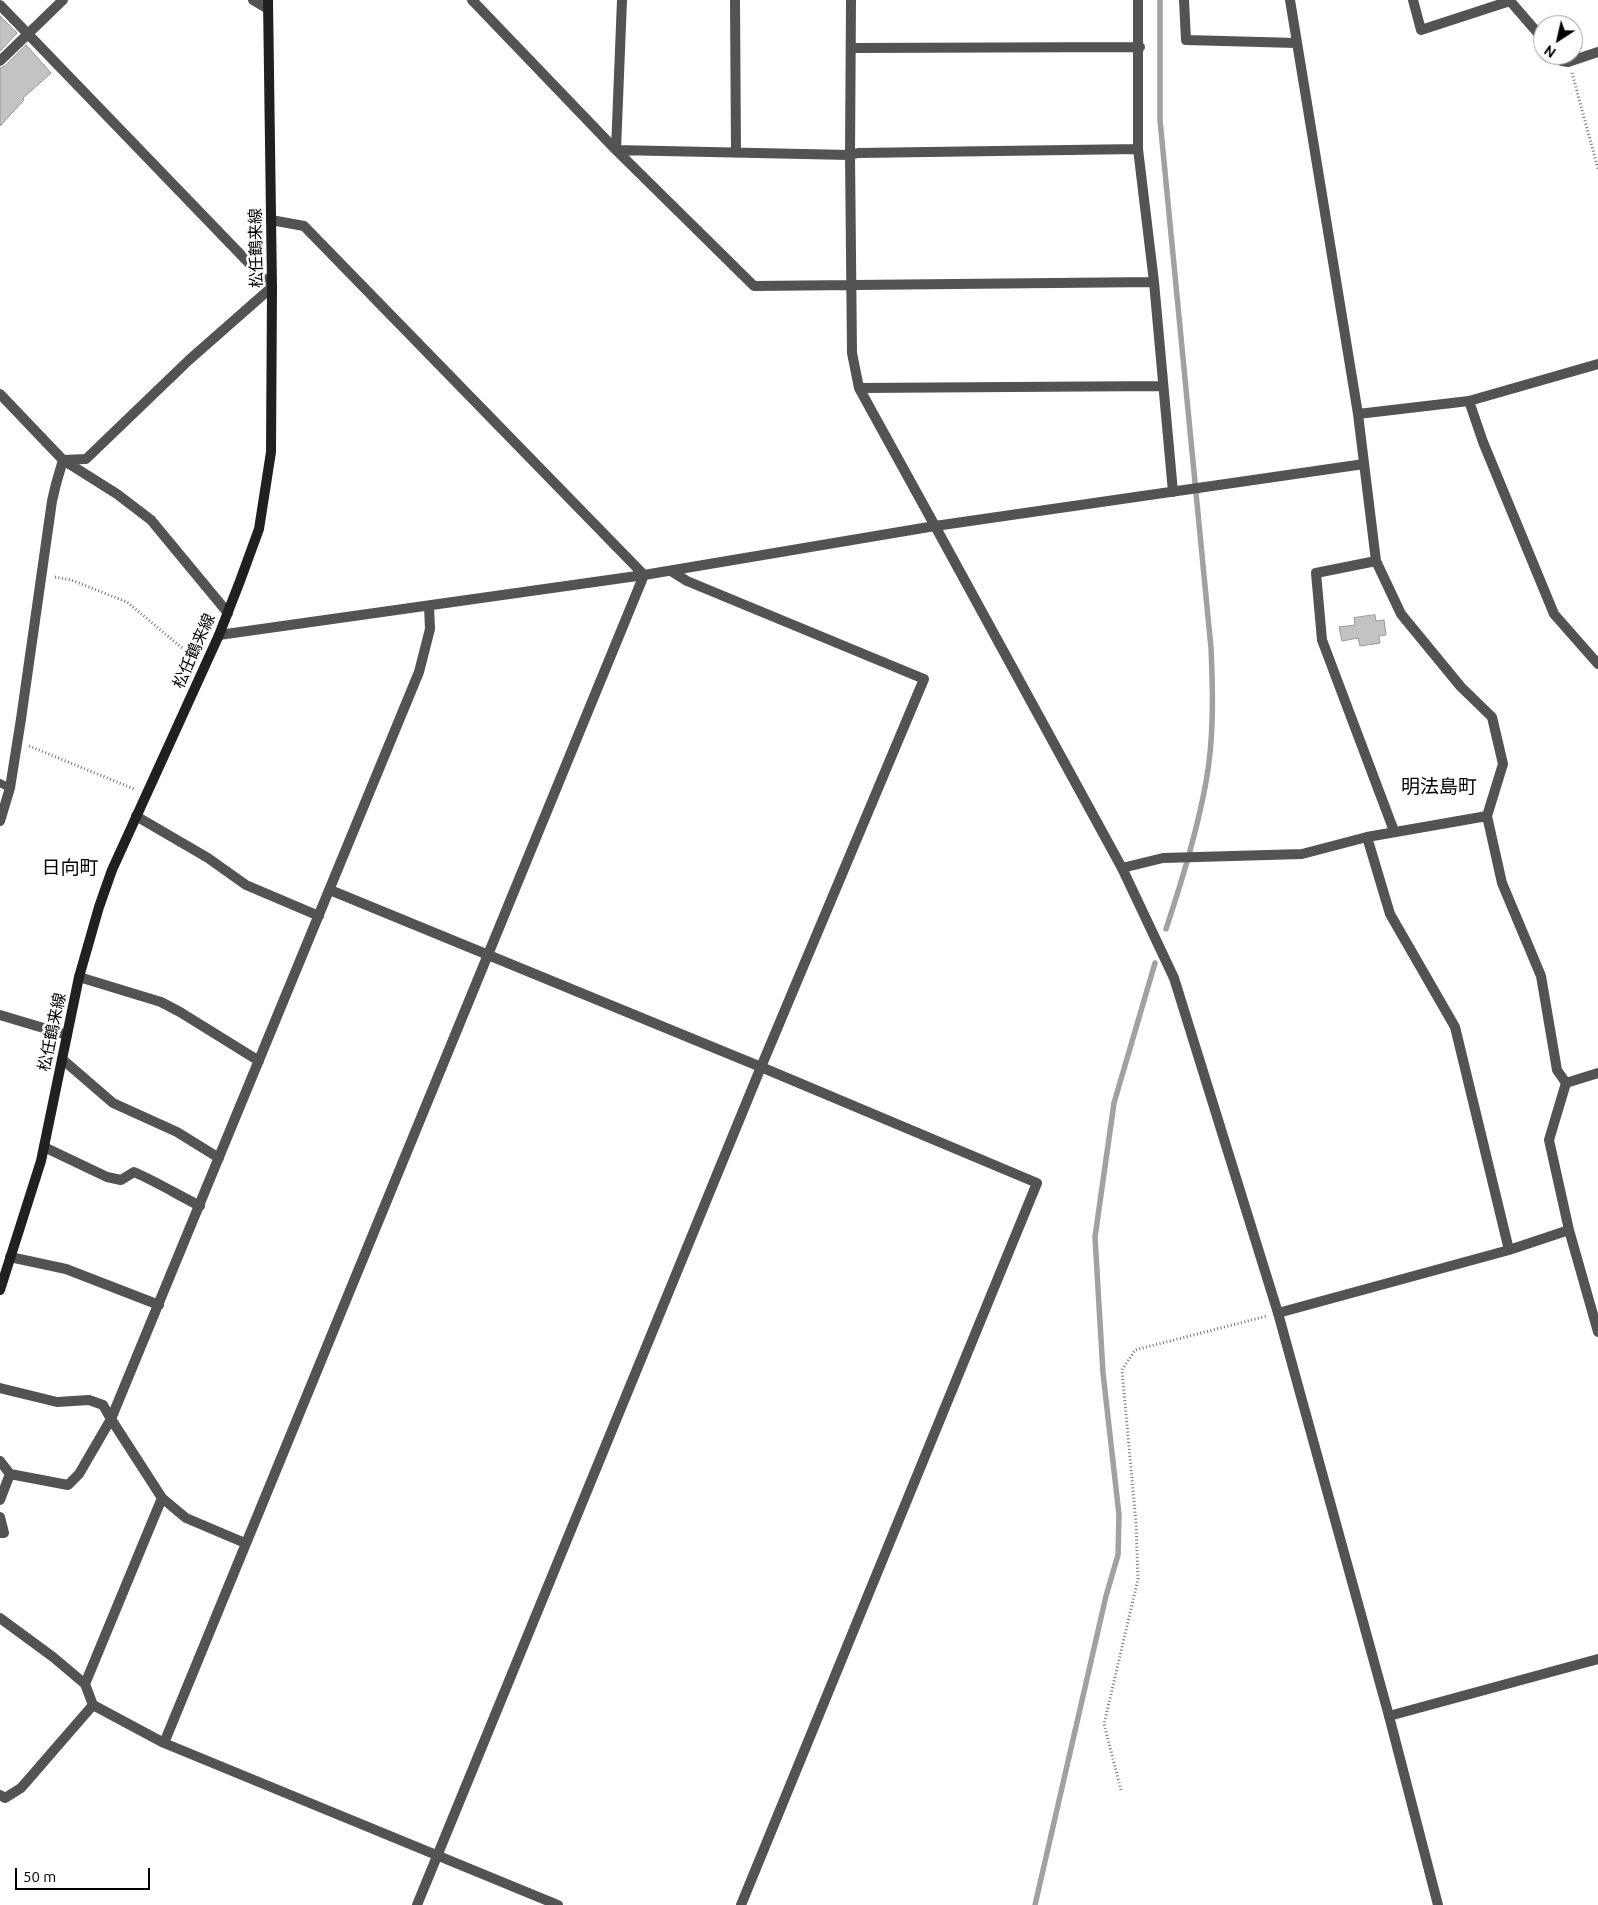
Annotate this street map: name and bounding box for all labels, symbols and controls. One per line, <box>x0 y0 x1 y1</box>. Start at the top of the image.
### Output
north arrow <box>1533 15 1583 65</box>
text: N <box>1541 42 1559 61</box>
street label: 松任鶴来線 <box>246 208 266 288</box>
street label: 松任鶴来線 <box>169 611 219 691</box>
district label: 明法島町 <box>1401 776 1477 798</box>
district label: 日向町 <box>42 857 98 879</box>
street label: 松任鶴来線 <box>34 991 70 1073</box>
scale bar <box>18 1858 152 1890</box>
text: 50 m <box>23 1868 56 1885</box>

